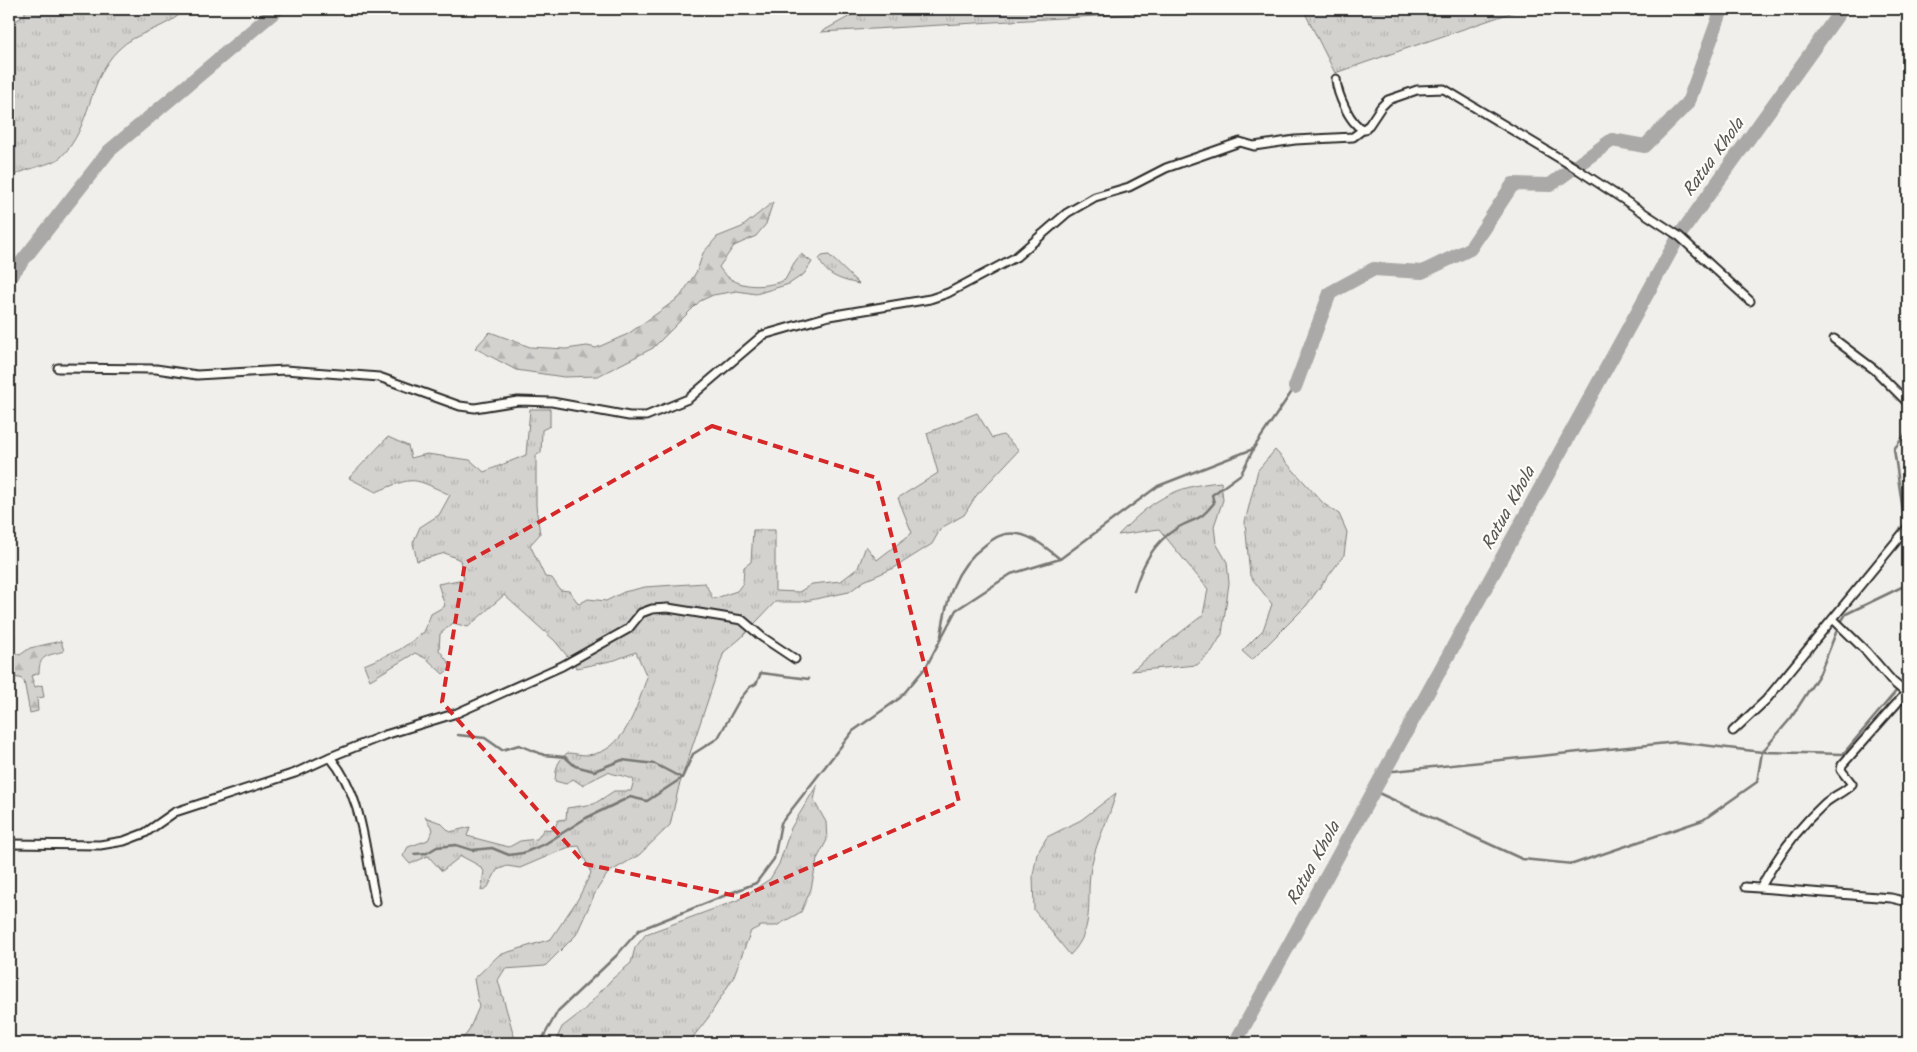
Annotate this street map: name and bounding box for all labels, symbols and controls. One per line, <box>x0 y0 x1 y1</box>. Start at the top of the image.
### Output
water label: Ratua Khola <box>1676 111 1754 203</box>
water label: Ratua Khola <box>1474 460 1545 556</box>
water label: Ratua Khola <box>1279 815 1350 911</box>

